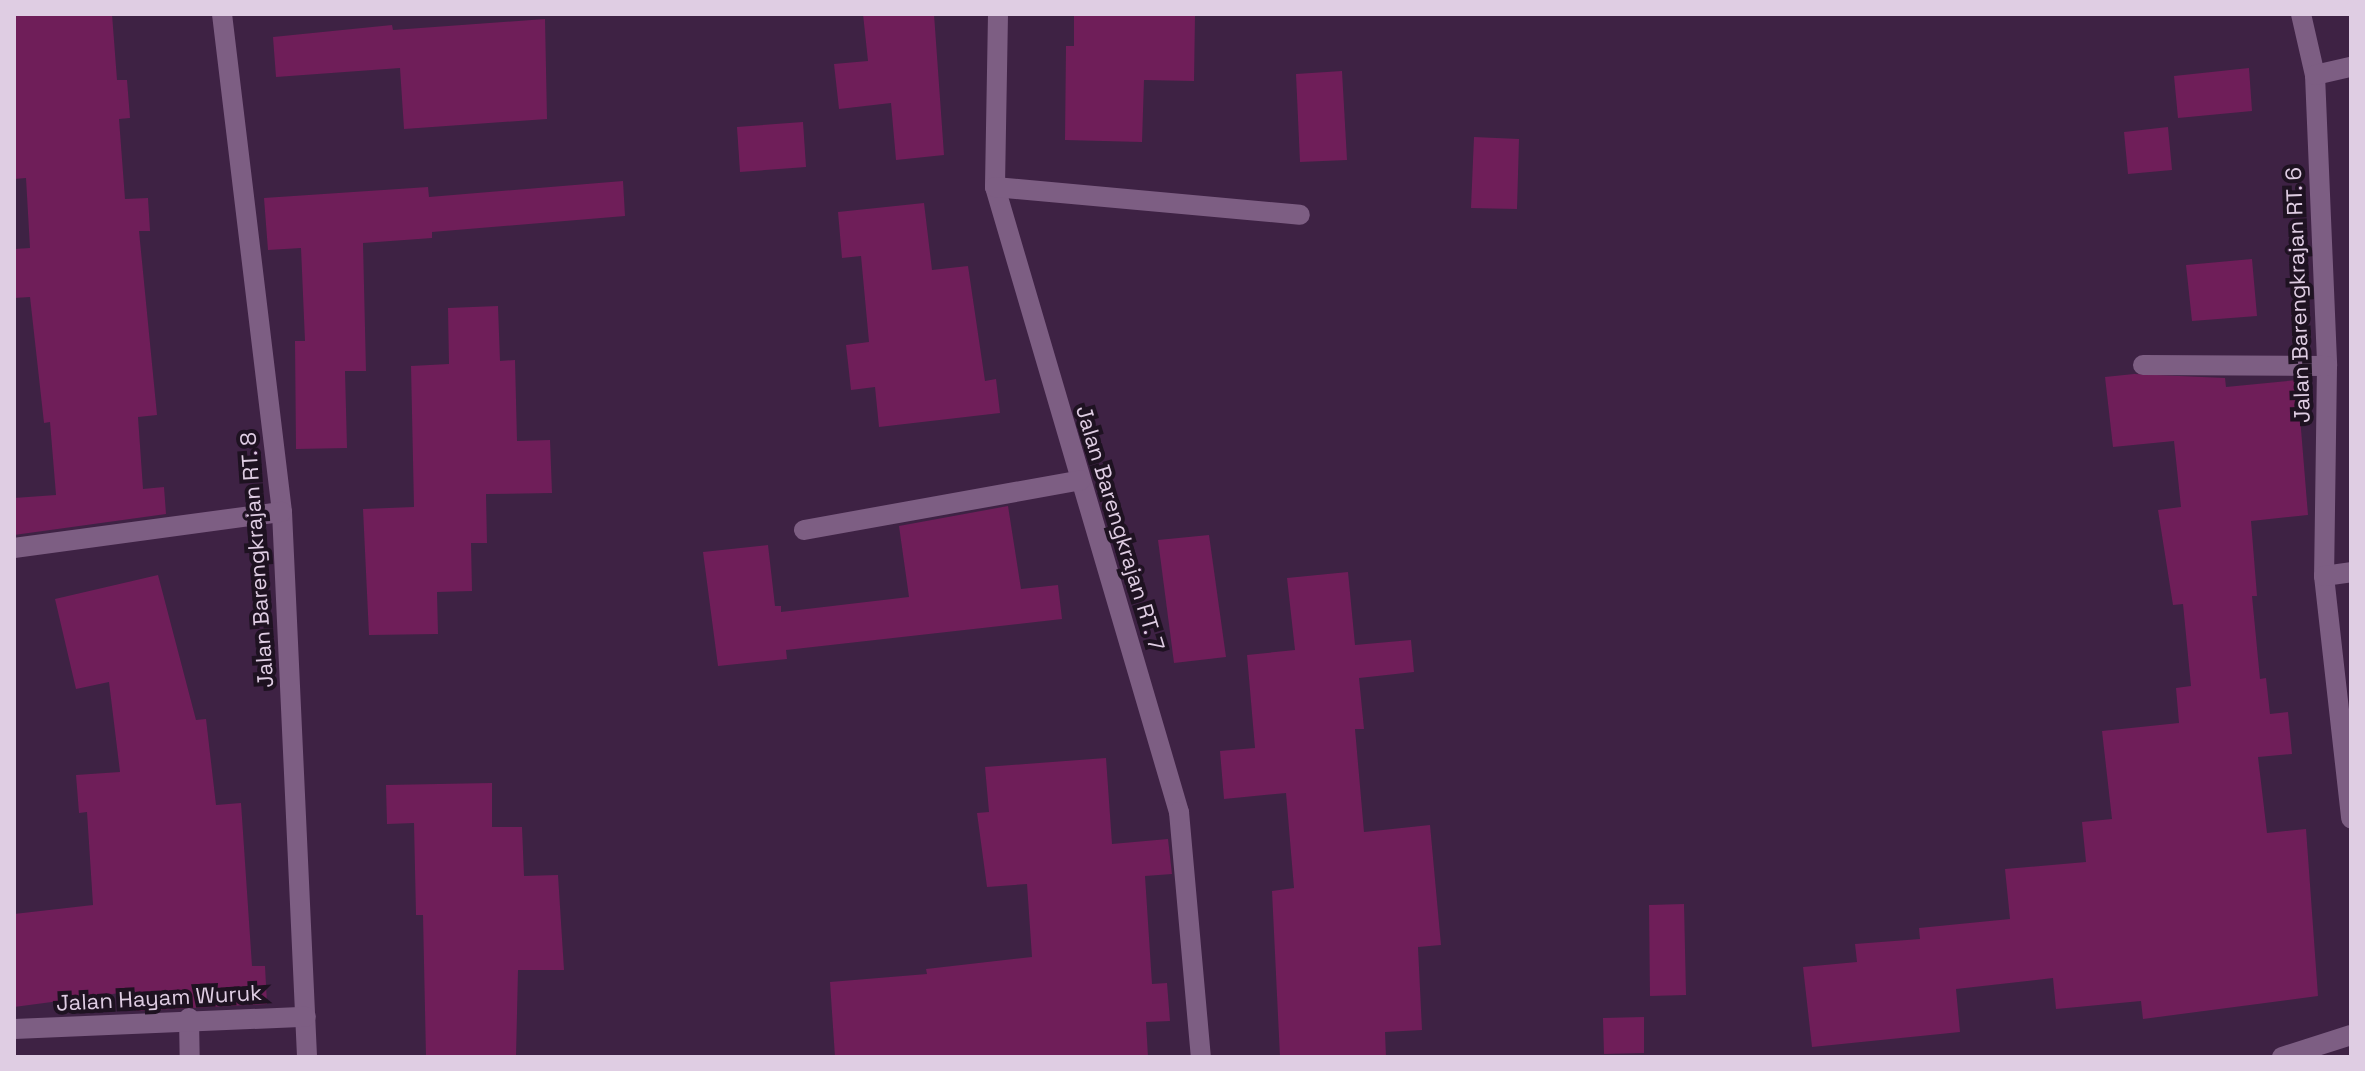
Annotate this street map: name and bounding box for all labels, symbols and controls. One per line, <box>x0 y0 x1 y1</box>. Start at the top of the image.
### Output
street label: Jalan Barengkrajan RT. 6 <box>2280 166 2316 424</box>
street label: Jalan Barengkrajan RT. 7 <box>1070 402 1170 654</box>
street label: Jalan Barengkrajan RT. 8 <box>235 431 279 689</box>
street label: Jalan Hayam Wuruk <box>55 979 263 1017</box>

